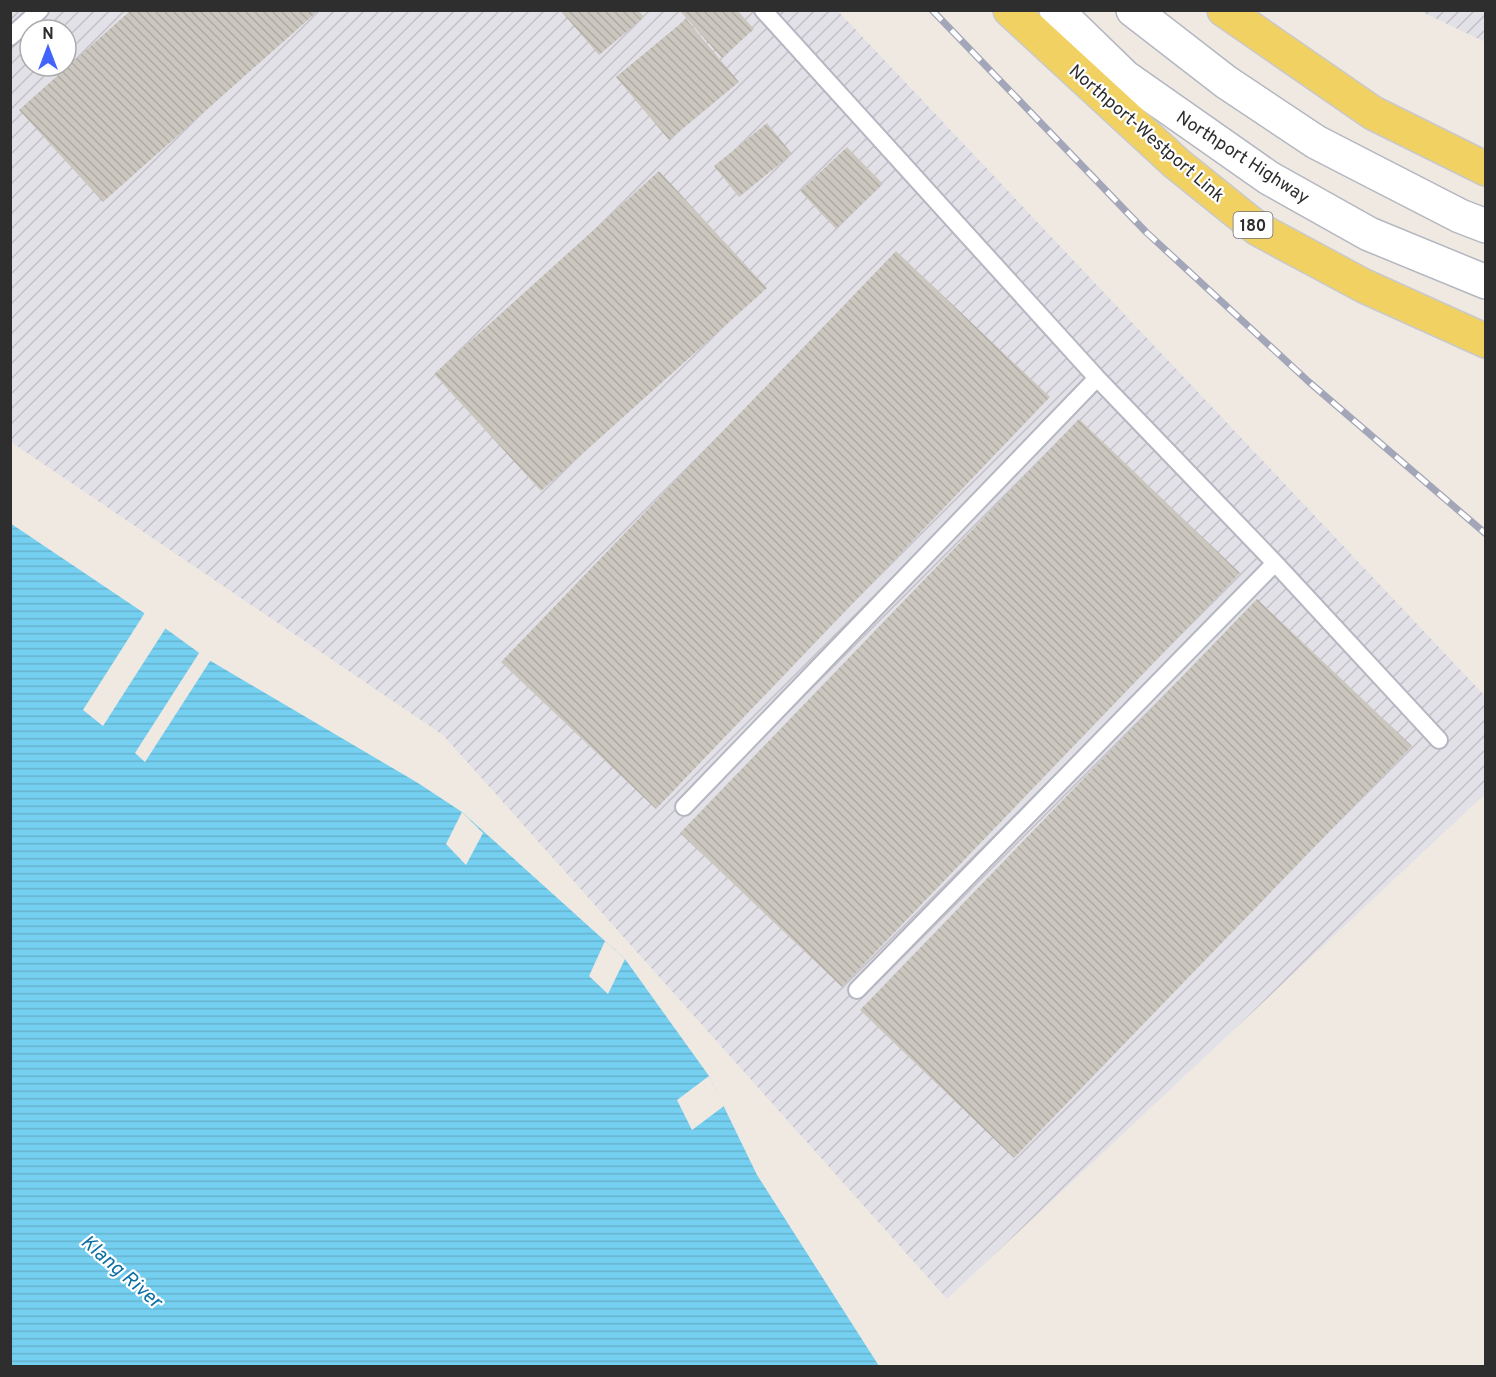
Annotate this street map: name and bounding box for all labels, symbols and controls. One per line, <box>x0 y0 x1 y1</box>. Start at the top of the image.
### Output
north arrow <box>18 18 78 78</box>
text: N <box>42 25 54 45</box>
street label: Northport-Westport Link <box>1063 60 1229 208</box>
street label: Northport Highway <box>1171 107 1313 210</box>
road number: 180 <box>1234 212 1272 238</box>
water label: Klang River <box>74 1230 168 1316</box>

